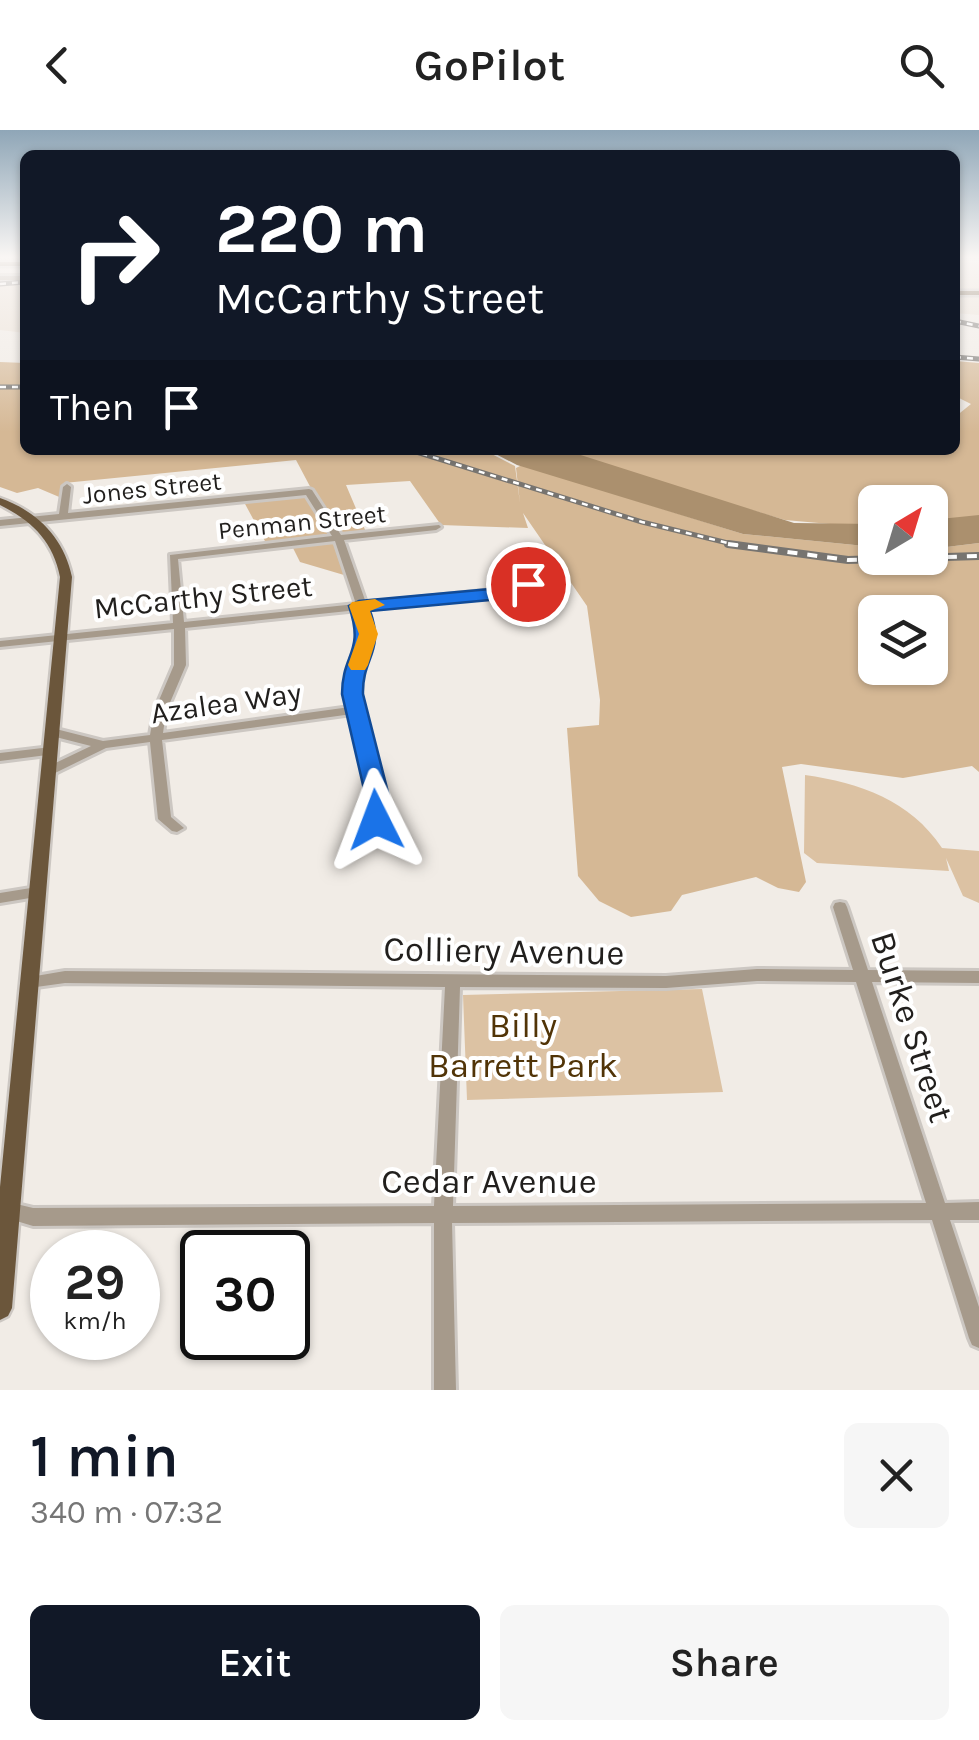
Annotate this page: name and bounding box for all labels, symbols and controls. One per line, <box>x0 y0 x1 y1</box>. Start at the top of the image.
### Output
icon: back <box>30 38 85 93</box>
icon: search <box>894 38 949 93</box>
text: GoPilot <box>414 39 565 91</box>
text: 220 m <box>215 188 428 270</box>
icon: right <box>50 190 180 320</box>
text: McCarthy Street <box>215 272 544 324</box>
icon: arrive <box>154 380 209 435</box>
text: Then <box>50 385 134 430</box>
street label: Jones Street <box>81 466 223 510</box>
north arrow <box>858 485 948 575</box>
map controls <box>858 485 948 685</box>
street label: Penman Street <box>217 499 387 545</box>
pin <box>486 542 571 627</box>
icon: arrive <box>501 557 556 612</box>
street label: McCarthy Street <box>92 568 314 626</box>
button: layers <box>858 595 948 685</box>
street label: Azalea Way <box>148 675 304 731</box>
position arrow <box>324 768 428 872</box>
street label: Burke Street <box>862 927 962 1127</box>
street label: Colliery Avenue <box>383 928 625 974</box>
park label: Billy Barrett Park <box>428 1005 618 1086</box>
street label: Cedar Avenue <box>381 1161 597 1202</box>
speed limit sign: 30 <box>180 1230 310 1360</box>
text: 29 <box>65 1253 125 1312</box>
text: km/h <box>63 1306 127 1335</box>
text: 1 min <box>30 1421 179 1491</box>
button: close <box>844 1423 949 1528</box>
text: 340 m · 07:32 <box>30 1494 223 1531</box>
button: Exit <box>30 1605 480 1720</box>
button: Share <box>500 1605 949 1720</box>

